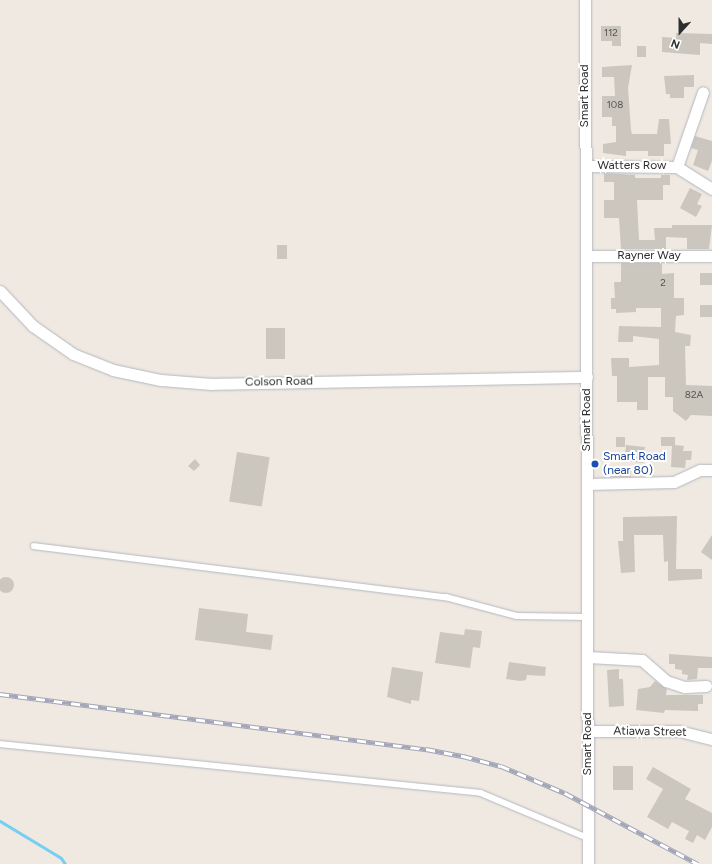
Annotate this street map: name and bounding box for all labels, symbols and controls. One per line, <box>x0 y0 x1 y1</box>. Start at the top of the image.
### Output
north arrow <box>660 12 700 52</box>
house number: 112 <box>604 27 618 39</box>
text: N <box>669 36 682 51</box>
street label: Smart Road <box>578 65 592 127</box>
house number: 108 <box>607 99 623 111</box>
street label: Watters Row <box>597 159 667 173</box>
street label: Rayner Way <box>617 249 681 263</box>
house number: 2 <box>660 277 666 289</box>
street label: Colson Road <box>245 374 313 390</box>
street label: Smart Road <box>580 389 594 451</box>
house number: 82A <box>685 389 703 401</box>
place label: Smart Road (near 80) <box>603 450 666 478</box>
marker: Smart Road (near 80) <box>590 459 600 469</box>
street label: Smart Road <box>581 713 595 775</box>
street label: Atiawa Street <box>613 724 687 740</box>

